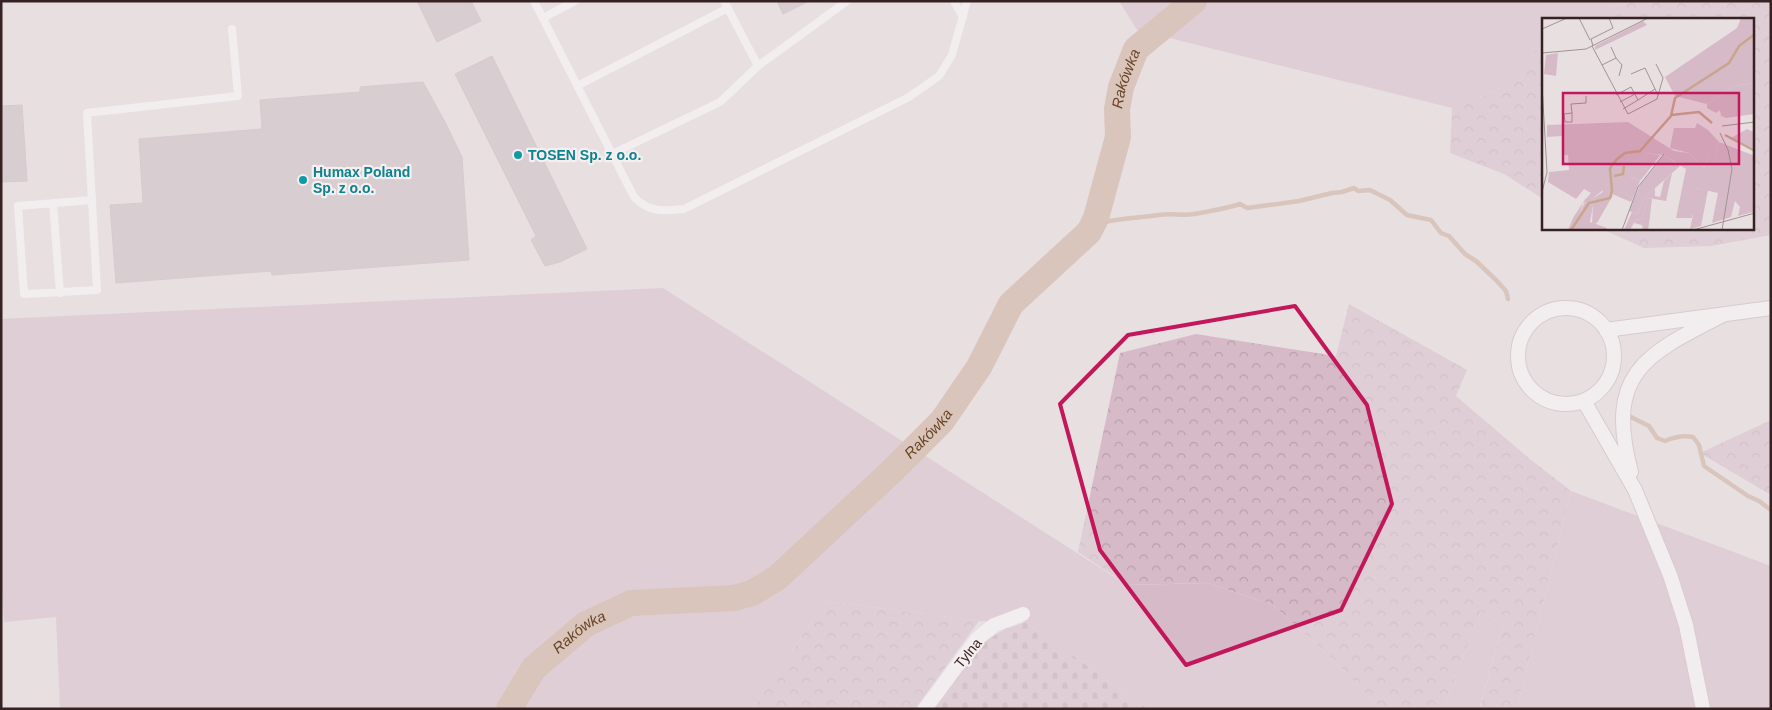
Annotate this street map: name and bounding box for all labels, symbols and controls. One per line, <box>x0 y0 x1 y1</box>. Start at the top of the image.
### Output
inset map <box>1542 18 1754 230</box>
water label: Rakówka <box>1108 46 1143 110</box>
place label: TOSEN Sp. z o.o. <box>528 147 641 163</box>
marker: TOSEN Sp. z o.o. <box>512 149 524 161</box>
place label: Humax Poland Sp. z o.o. <box>313 164 410 196</box>
marker: Humax Poland Sp. z o.o. <box>297 174 309 186</box>
water label: Rakówka <box>901 406 956 462</box>
water label: Rakówka <box>549 607 608 657</box>
street label: Tylna <box>951 635 985 671</box>

